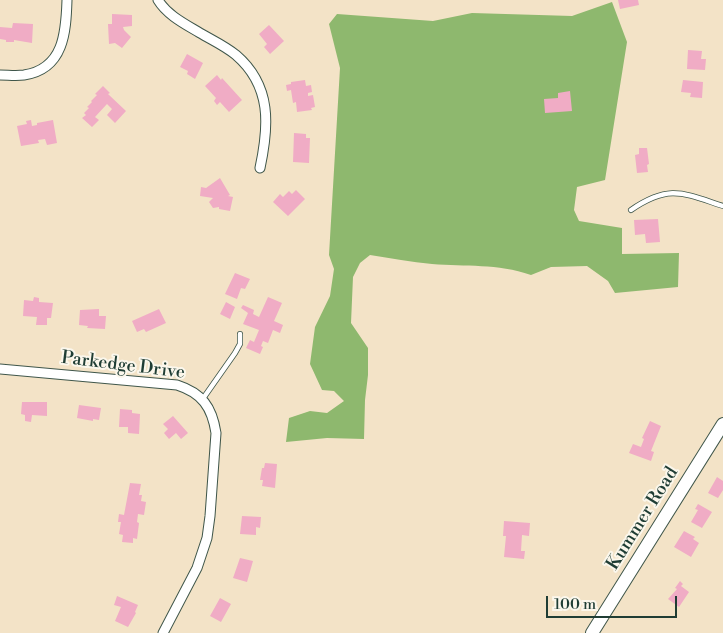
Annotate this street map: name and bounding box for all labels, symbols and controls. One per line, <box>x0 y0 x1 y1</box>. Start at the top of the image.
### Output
street label: Parkedge Drive <box>60 348 186 384</box>
street label: Kummer Road <box>603 463 683 575</box>
scale bar <box>548 586 679 618</box>
text: 100 m <box>554 595 596 614</box>

